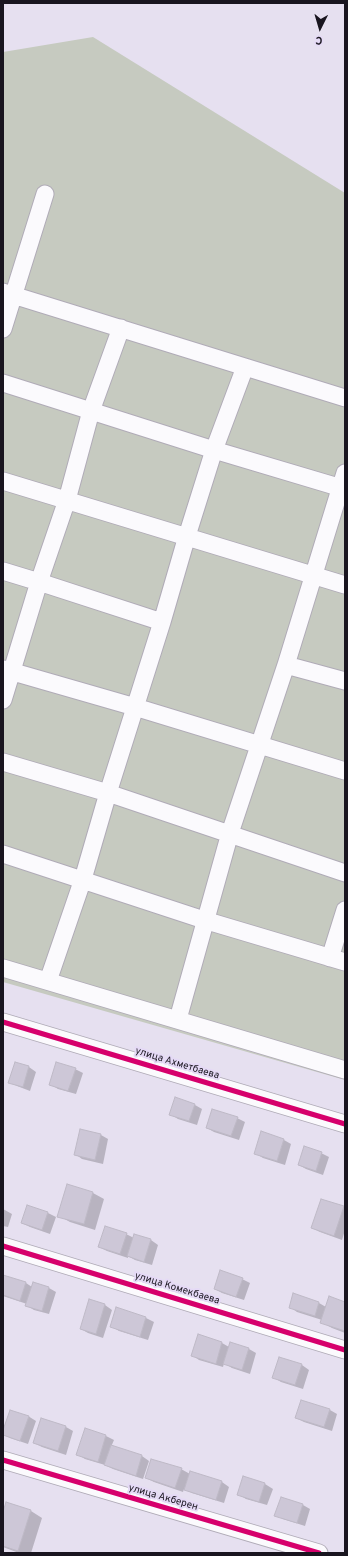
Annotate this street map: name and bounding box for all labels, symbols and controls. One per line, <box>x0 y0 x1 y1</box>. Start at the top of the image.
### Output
north arrow <box>300 8 340 48</box>
text: С <box>315 33 323 47</box>
street label: улица Ахметбаева <box>133 1045 221 1083</box>
street label: улица Комекбаева <box>133 1270 221 1308</box>
street label: улица Акберен <box>127 1482 199 1514</box>

